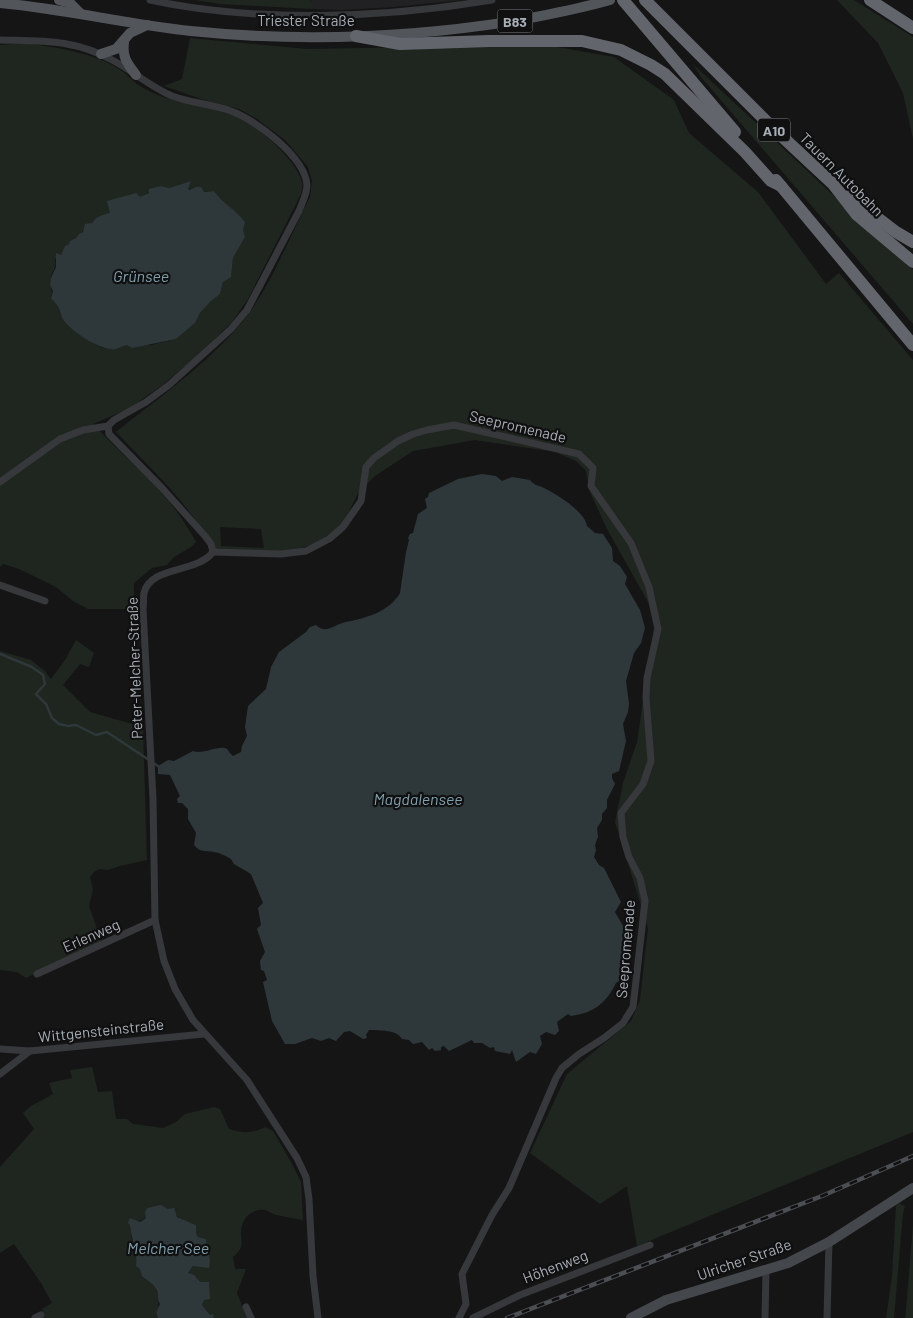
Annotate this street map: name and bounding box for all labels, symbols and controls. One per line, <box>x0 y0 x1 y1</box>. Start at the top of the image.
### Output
road number: B83 <box>498 10 532 32</box>
street label: Triester Straße <box>257 11 355 29</box>
road number: A10 <box>758 118 790 142</box>
street label: Tauern Autobahn <box>796 128 888 220</box>
water label: Grünsee <box>113 266 169 285</box>
street label: Seepromenade <box>468 406 568 446</box>
street label: Peter-Melcher-Straße <box>123 597 145 739</box>
water label: Magdalensee <box>373 789 463 808</box>
street label: Seepromenade <box>612 899 638 999</box>
street label: Erlenweg <box>60 914 122 956</box>
street label: Wittgensteinstraße <box>37 1014 165 1046</box>
street label: Ulricher Straße <box>695 1234 793 1284</box>
water label: Melcher See <box>127 1238 209 1257</box>
street label: Höhenweg <box>520 1245 590 1287</box>

